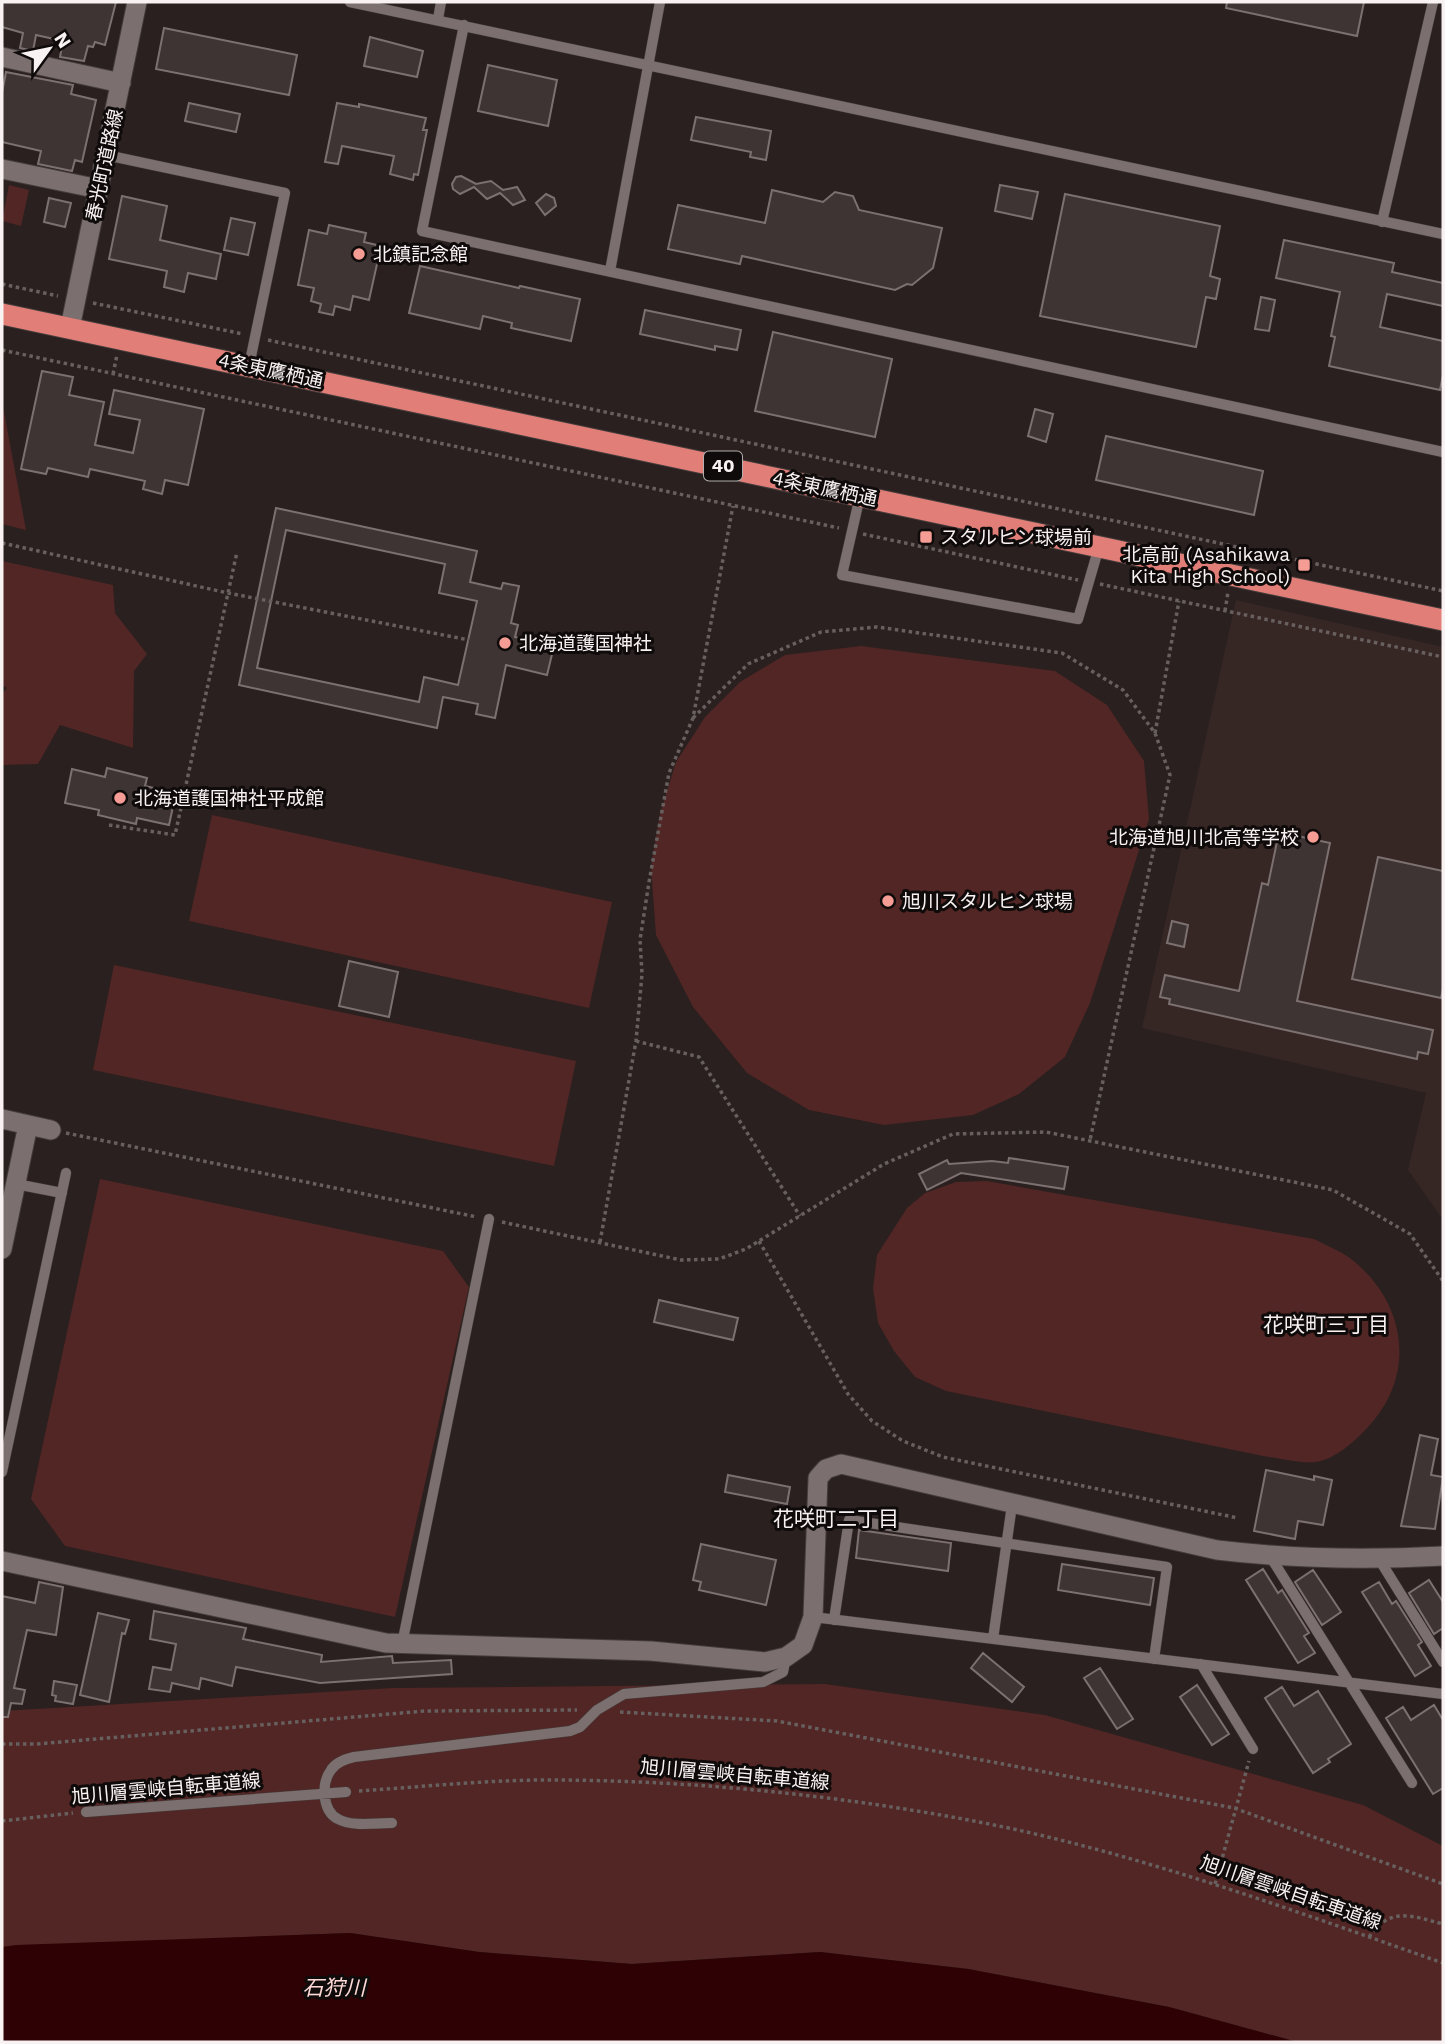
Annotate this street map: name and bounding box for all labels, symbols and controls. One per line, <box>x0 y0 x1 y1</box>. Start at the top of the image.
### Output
north arrow <box>14 14 84 84</box>
text: N <box>49 28 76 52</box>
street label: 春光町道路線 <box>81 107 128 223</box>
place label: 北鎮記念館 <box>373 243 468 266</box>
marker: 北鎮記念館 <box>351 246 367 262</box>
street label: 4条東鷹栖通 <box>216 348 325 393</box>
road number: 40 <box>704 452 742 480</box>
street label: 4条東鷹栖通 <box>770 466 879 511</box>
place label: スタルヒン球場前 <box>940 526 1092 549</box>
marker: スタルヒン球場前 <box>918 529 934 545</box>
place label: 北高前 (Asahikawa Kita High School) <box>1122 543 1290 588</box>
marker: 北高前 (Asahikawa Kita High School) <box>1296 557 1312 573</box>
place label: 北海道護国神社 <box>519 632 652 655</box>
marker: 北海道護国神社 <box>497 635 513 651</box>
place label: 北海道護国神社平成館 <box>134 787 324 810</box>
marker: 北海道護国神社平成館 <box>112 790 128 806</box>
place label: 北海道旭川北高等学校 <box>1109 826 1299 849</box>
marker: 北海道旭川北高等学校 <box>1305 829 1321 845</box>
place label: 旭川スタルヒン球場 <box>902 890 1073 913</box>
marker: 旭川スタルヒン球場 <box>880 893 896 909</box>
district label: 花咲町三丁目 <box>1263 1312 1389 1337</box>
district label: 花咲町二丁目 <box>773 1506 899 1531</box>
street label: 旭川層雲峡自転車道線 <box>639 1755 831 1794</box>
street label: 旭川層雲峡自転車道線 <box>70 1769 262 1808</box>
street label: 旭川層雲峡自転車道線 <box>1197 1851 1384 1934</box>
water label: 石狩川 <box>303 1975 367 2000</box>

